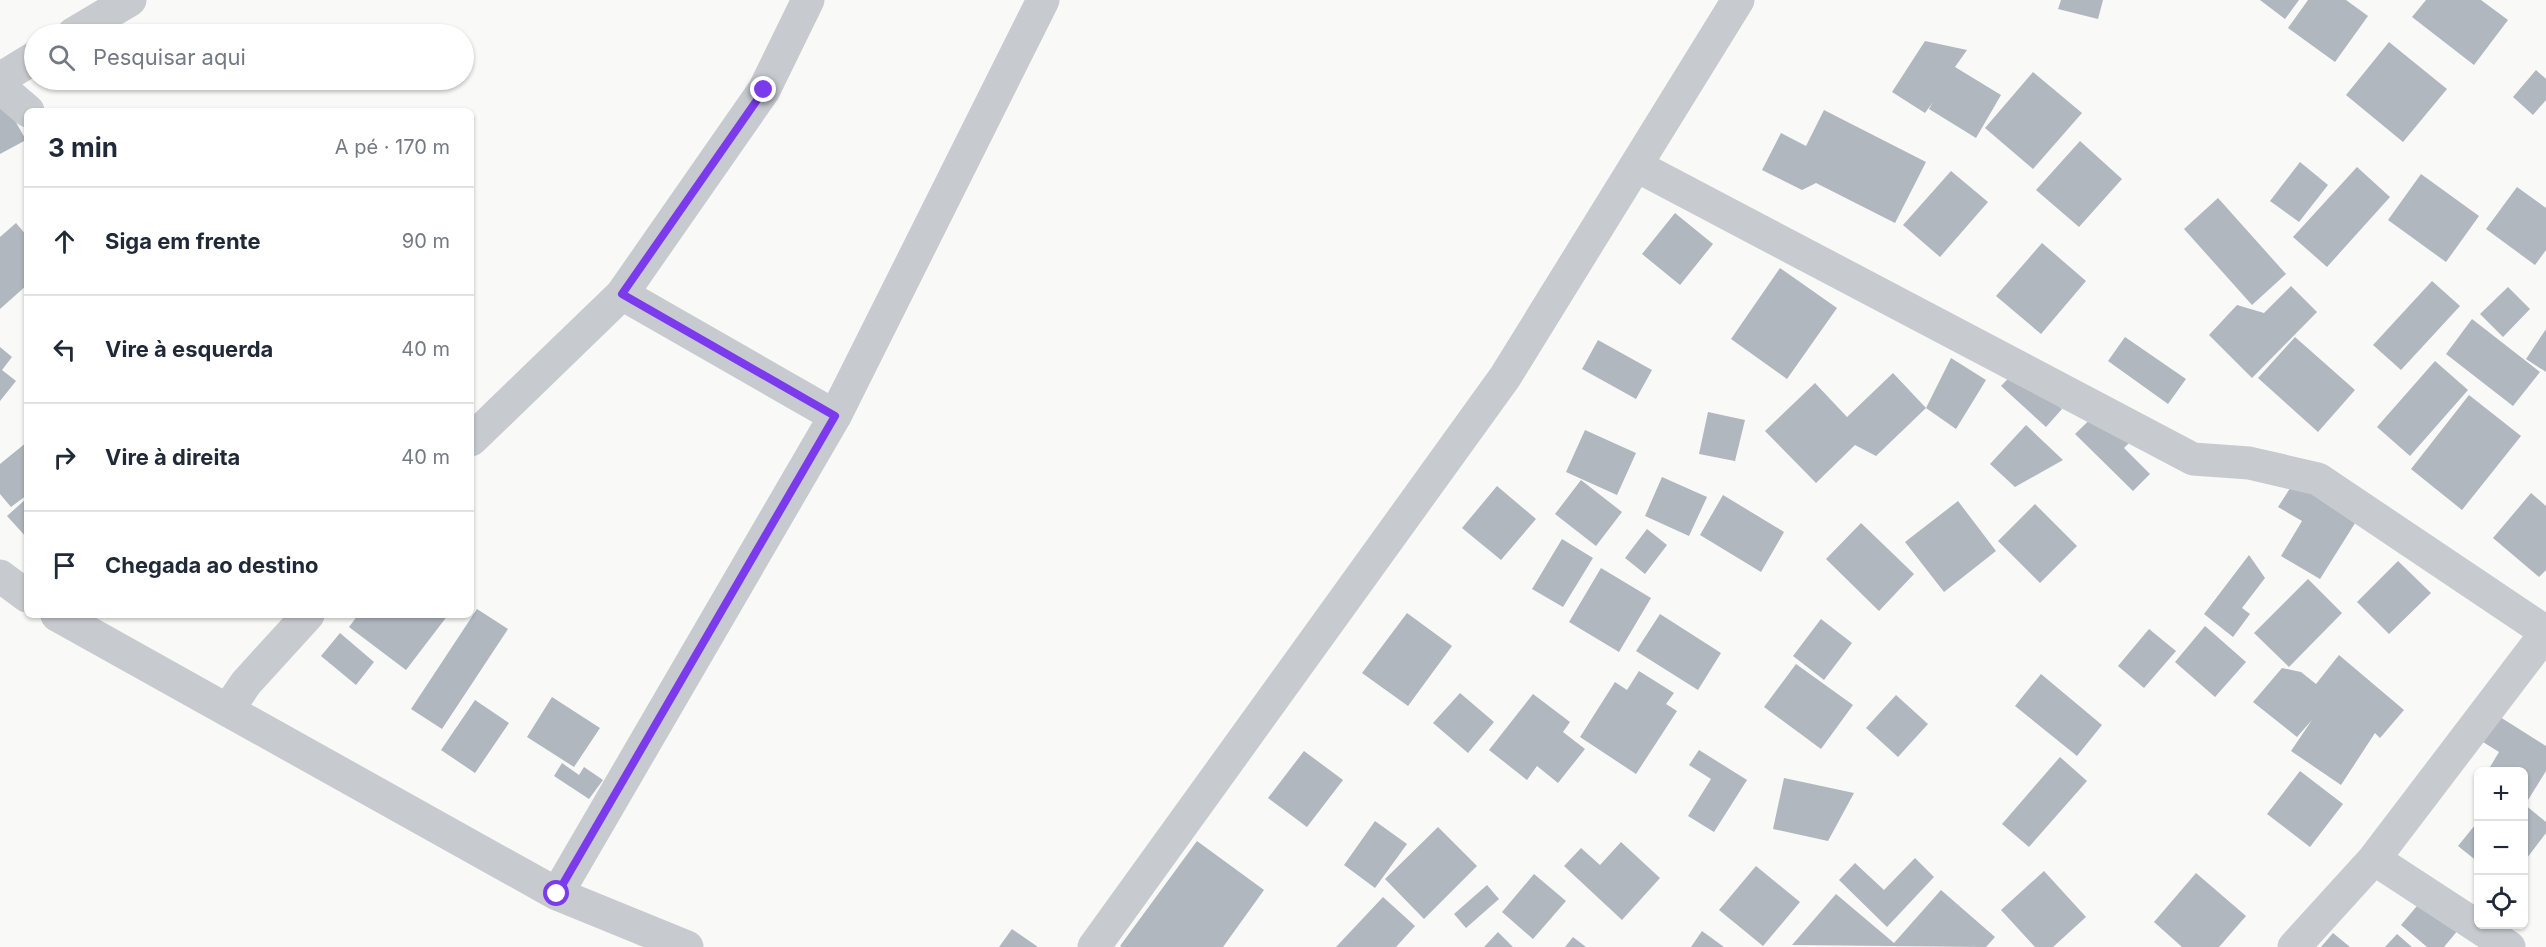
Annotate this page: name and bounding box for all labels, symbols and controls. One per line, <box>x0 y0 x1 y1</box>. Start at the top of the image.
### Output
search box <box>24 24 474 90</box>
icon: search <box>45 41 78 74</box>
text: Pesquisar aqui <box>93 44 246 70</box>
route end <box>750 76 776 102</box>
text: 3 min <box>48 132 118 163</box>
text: A pé · 170 m <box>335 135 450 159</box>
icon: ahead <box>48 225 81 258</box>
text: Siga em frente <box>105 228 261 254</box>
text: 90 m <box>402 229 450 253</box>
icon: left <box>48 333 81 366</box>
text: Vire à esquerda <box>105 336 273 362</box>
text: 40 m <box>401 337 450 361</box>
icon: right <box>48 441 81 474</box>
text: Vire à direita <box>105 444 240 470</box>
text: 40 m <box>401 445 450 469</box>
icon: arrive <box>48 549 81 582</box>
text: Chegada ao destino <box>105 552 319 578</box>
map controls <box>2474 767 2528 929</box>
button: + <box>2474 767 2528 821</box>
button: − <box>2474 821 2528 875</box>
button: locate <box>2474 875 2528 929</box>
route start <box>543 880 569 906</box>

